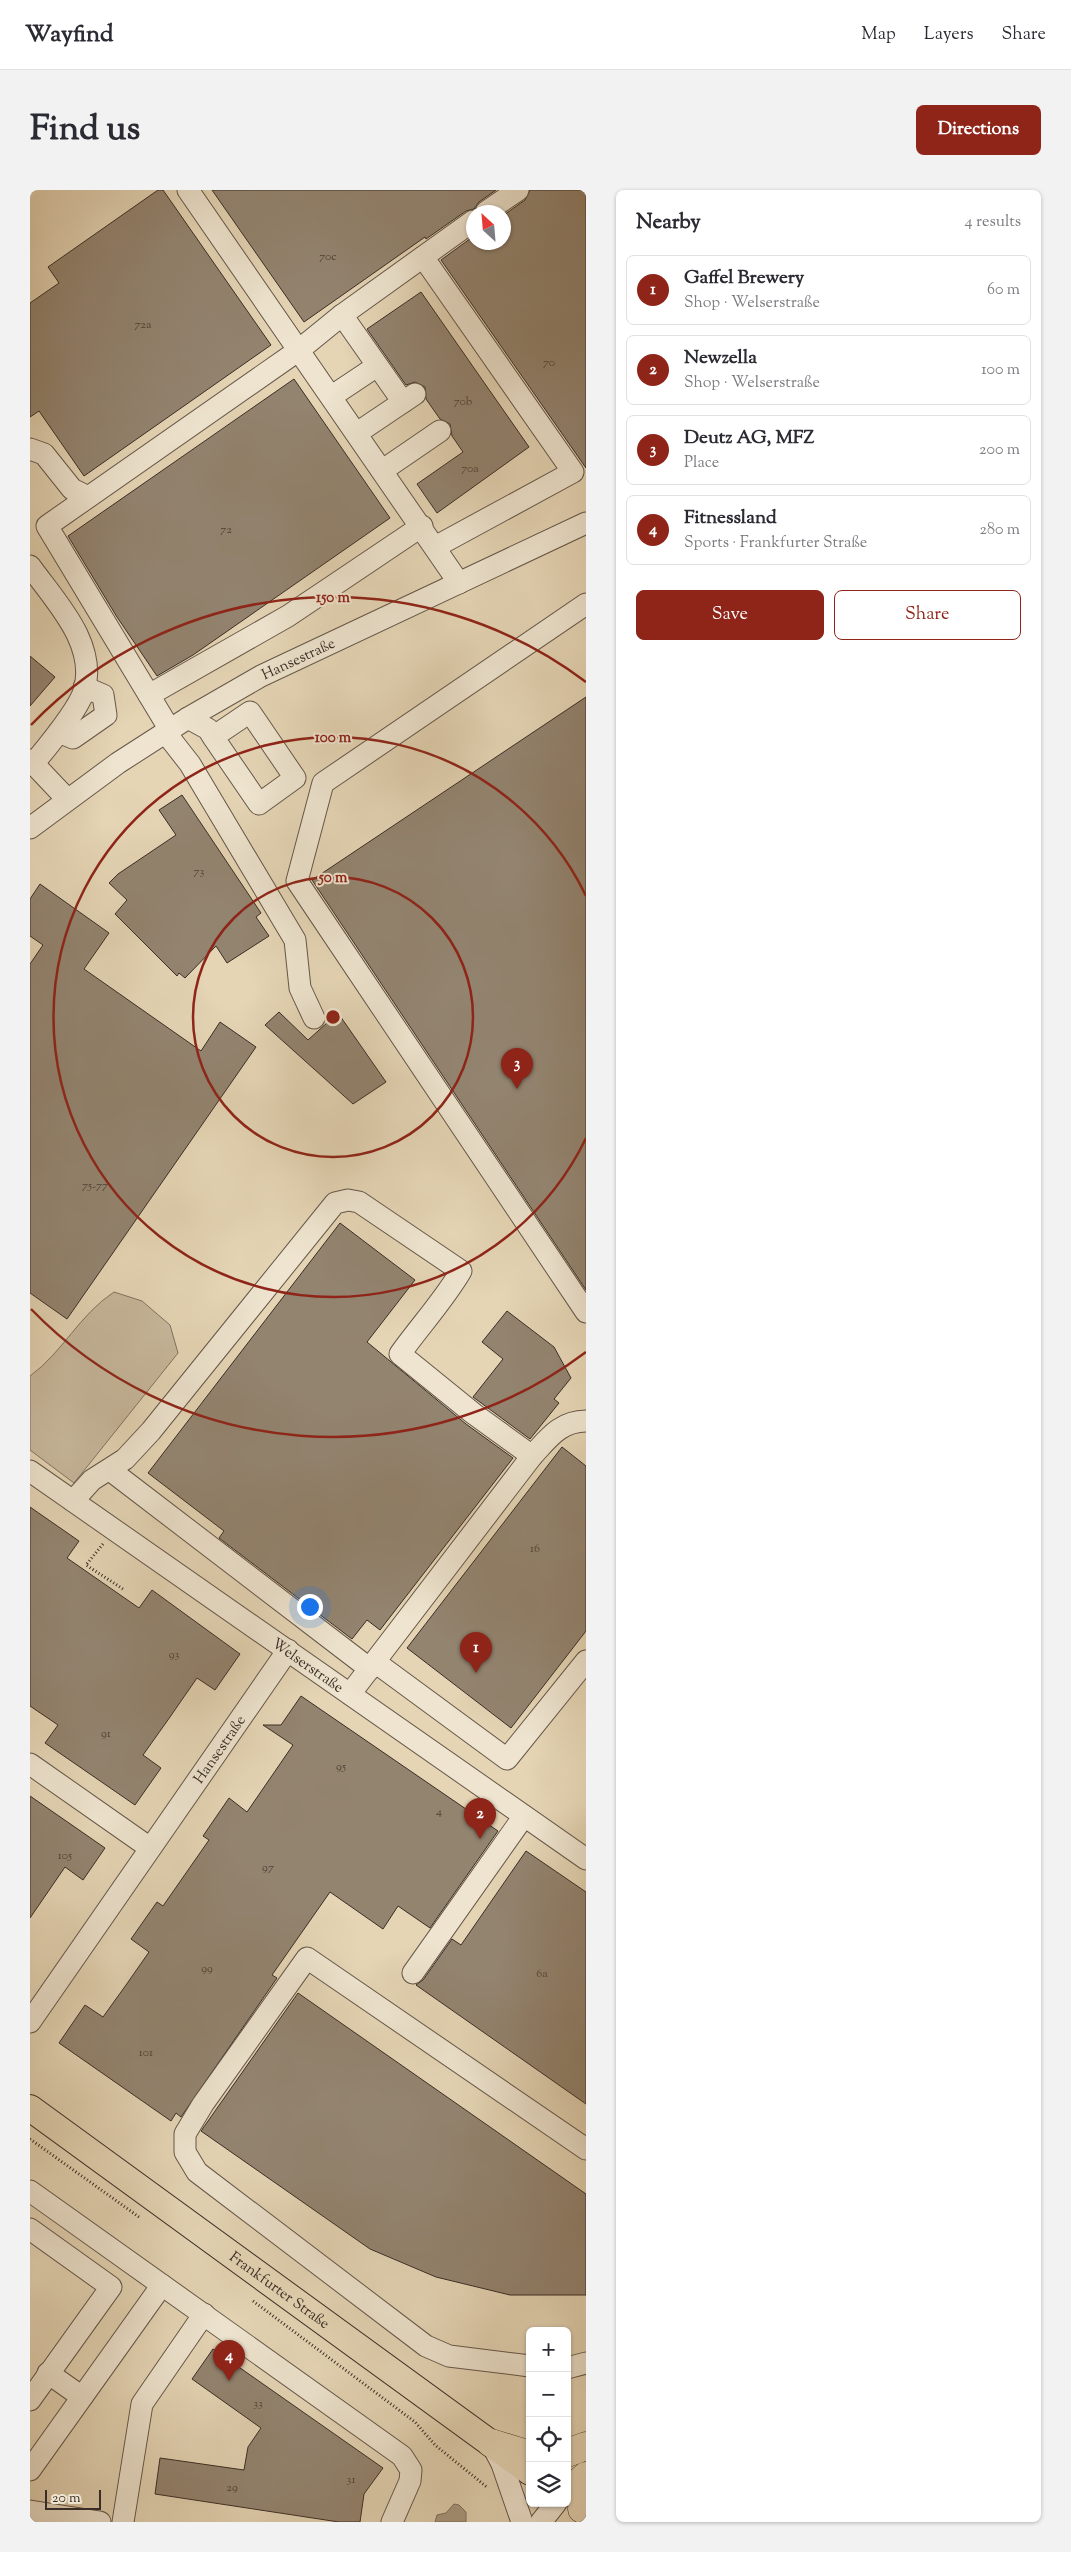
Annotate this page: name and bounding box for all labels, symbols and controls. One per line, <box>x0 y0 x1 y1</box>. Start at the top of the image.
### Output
text: Wayfind <box>25 18 113 52</box>
text: Map <box>861 22 896 48</box>
text: Layers <box>924 22 974 48</box>
text: Share <box>1002 22 1046 48</box>
text: Find us <box>30 105 140 156</box>
button: Directions <box>916 105 1041 155</box>
north arrow <box>466 205 511 250</box>
text: Nearby <box>636 208 701 238</box>
text: 4 results <box>965 211 1021 234</box>
house number: 70c <box>319 248 337 266</box>
text: Gaffel Brewery <box>684 265 804 292</box>
text: 1 <box>650 279 656 302</box>
text: 60 m <box>987 279 1020 302</box>
text: Shop · Welserstraße <box>684 292 820 315</box>
house number: 72a <box>134 316 152 334</box>
text: Newzella <box>684 345 757 372</box>
house number: 70 <box>543 354 555 372</box>
text: 2 <box>649 359 657 382</box>
text: 100 m <box>981 359 1020 382</box>
text: Shop · Welserstraße <box>684 372 820 395</box>
house number: 70b <box>454 393 473 411</box>
text: Deutz AG, MFZ <box>684 425 814 452</box>
text: 3 <box>650 439 656 462</box>
text: 200 m <box>979 439 1020 462</box>
text: Place <box>684 452 719 475</box>
house number: 70a <box>461 460 479 478</box>
text: Fitnessland <box>684 505 777 532</box>
text: 4 <box>649 519 657 542</box>
text: 280 m <box>979 519 1020 542</box>
house number: 72 <box>220 521 232 539</box>
text: Sports · Frankfurter Straße <box>684 532 867 555</box>
text: 150 m <box>316 588 350 609</box>
button: Save <box>636 590 824 640</box>
button: Share <box>834 590 1021 640</box>
street label: Hansestraße <box>259 633 339 686</box>
text: 100 m <box>315 728 352 749</box>
house number: 73 <box>194 863 205 881</box>
text: 50 m <box>318 868 348 889</box>
centre of rings <box>324 1008 342 1026</box>
pin: 3 <box>501 1048 533 1089</box>
house number: 75-77 <box>82 1177 108 1195</box>
house number: 16 <box>530 1540 540 1558</box>
your location <box>297 1594 323 1620</box>
pin: 1 <box>460 1632 492 1673</box>
street label: Welserstraße <box>267 1634 347 1699</box>
house number: 93 <box>169 1646 179 1664</box>
street label: Hansestraße <box>189 1712 252 1789</box>
house number: 91 <box>101 1725 111 1743</box>
house number: 95 <box>336 1758 346 1776</box>
pin: 2 <box>464 1798 496 1839</box>
house number: 4 <box>436 1803 442 1821</box>
house number: 105 <box>58 1847 72 1865</box>
house number: 97 <box>262 1859 274 1877</box>
house number: 99 <box>201 1960 213 1978</box>
house number: 6a <box>536 1965 548 1983</box>
house number: 101 <box>139 2044 153 2062</box>
street label: Frankfurter Straße <box>224 2247 334 2335</box>
map controls <box>526 2327 571 2507</box>
button: + <box>526 2327 571 2372</box>
pin: 4 <box>213 2340 245 2381</box>
button: − <box>526 2372 571 2417</box>
house number: 33 <box>253 2395 263 2413</box>
button: locate <box>526 2417 571 2462</box>
button: layers <box>526 2462 571 2507</box>
house number: 31 <box>347 2471 355 2489</box>
house number: 29 <box>226 2479 238 2497</box>
scale bar <box>45 2487 101 2510</box>
text: 20 m <box>52 2489 81 2509</box>

